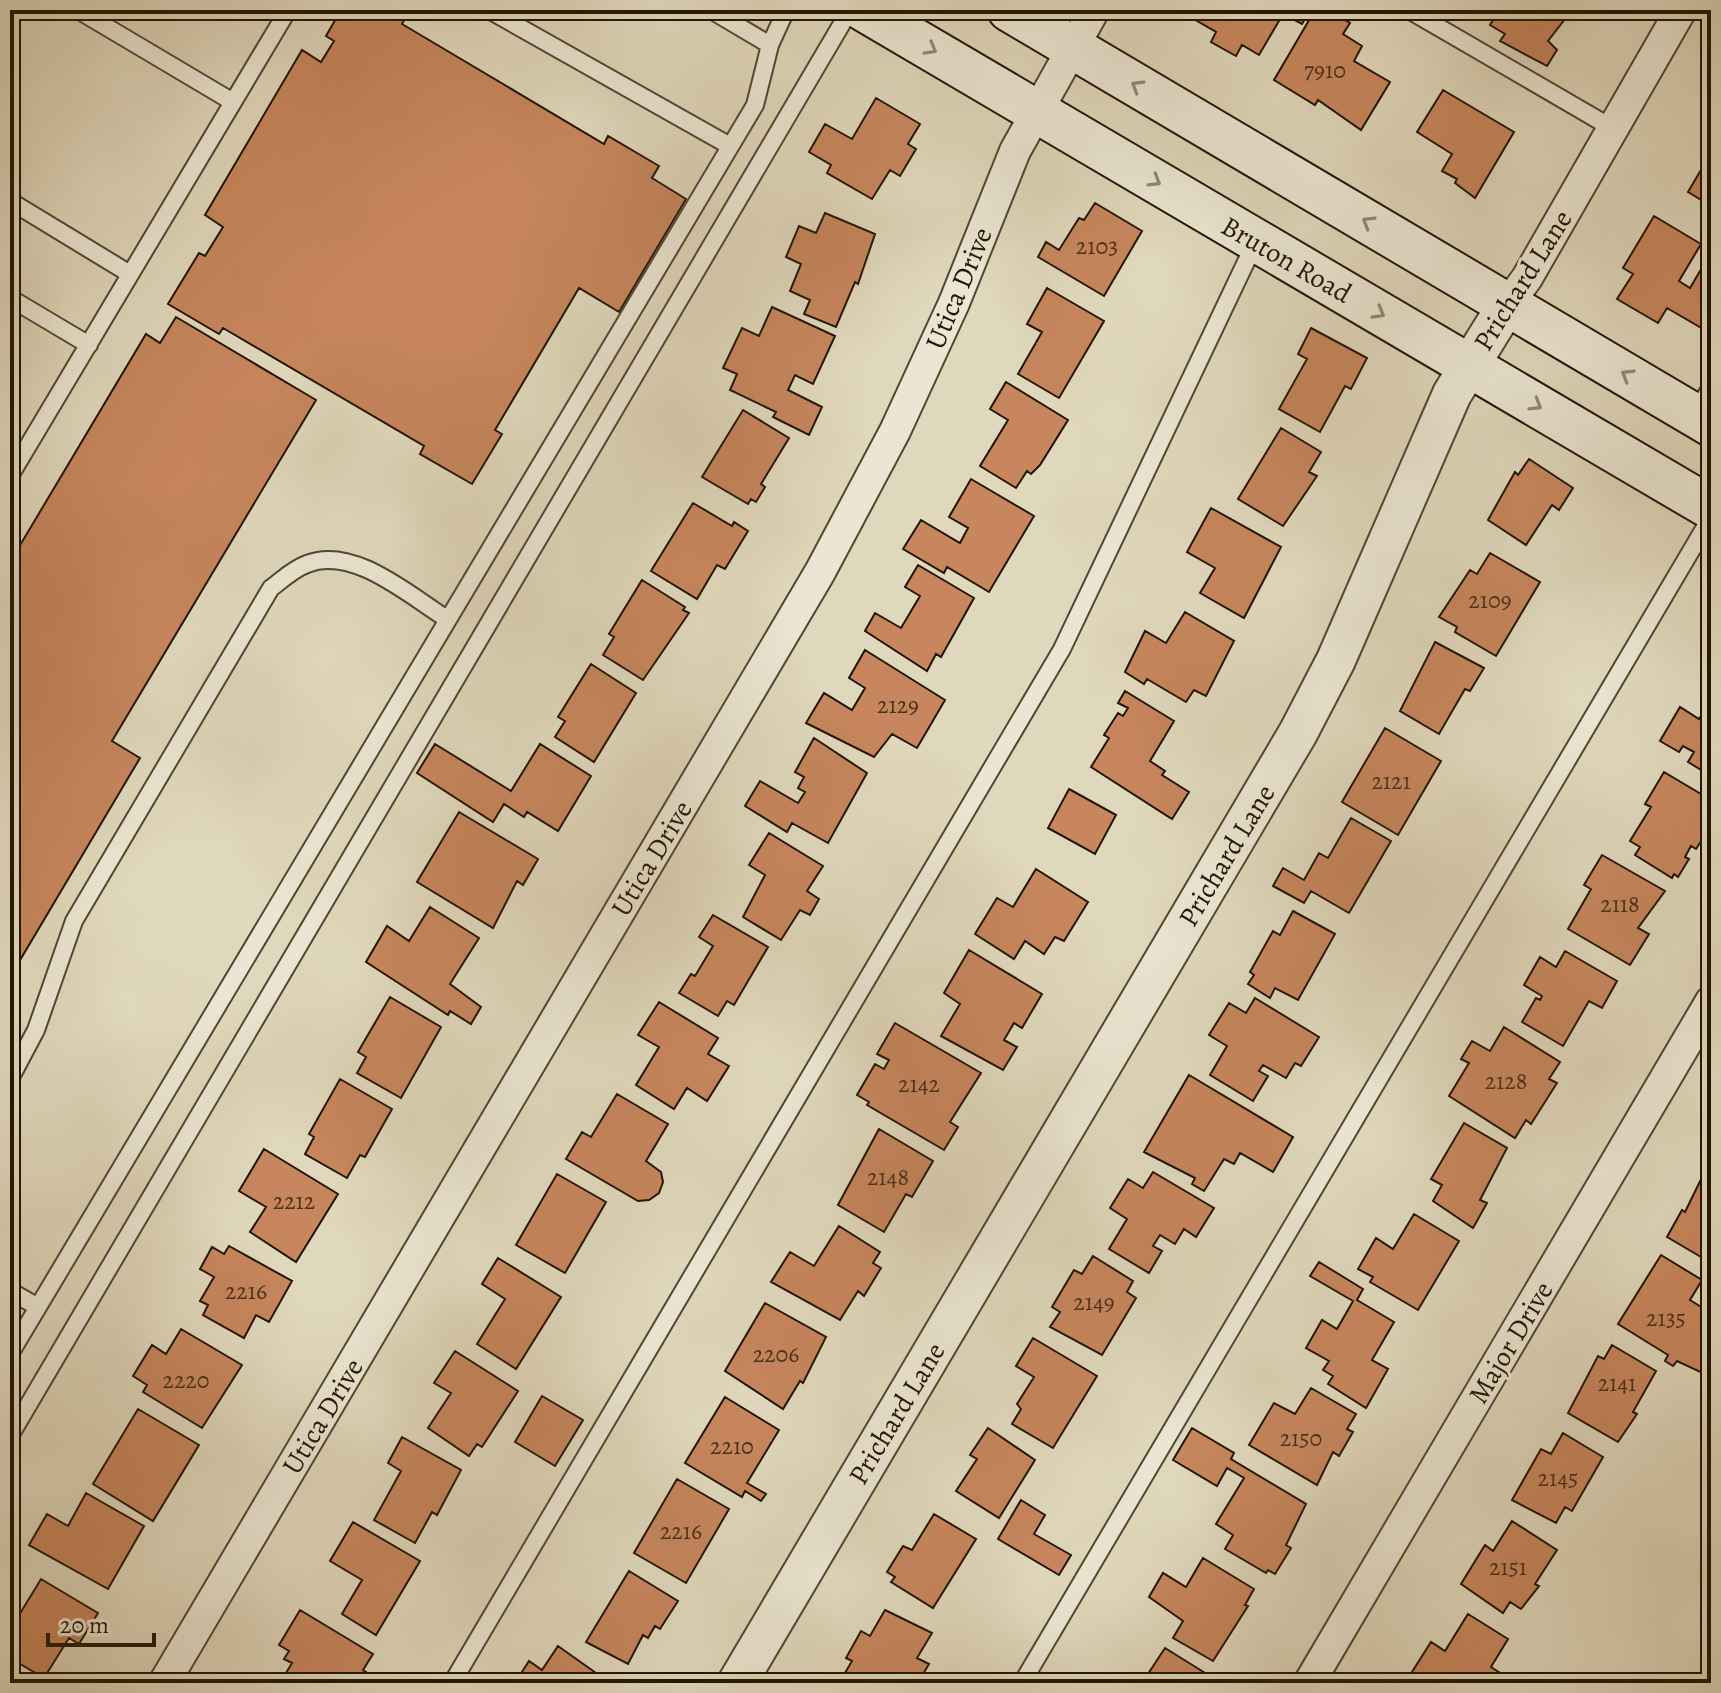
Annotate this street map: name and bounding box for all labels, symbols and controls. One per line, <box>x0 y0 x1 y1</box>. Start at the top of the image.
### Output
one-way arrow <box>922 39 937 55</box>
house number: 7910 <box>1304 54 1346 86</box>
one-way arrow <box>1131 80 1146 95</box>
one-way arrow <box>1146 171 1161 187</box>
street label: Prichard Lane <box>1464 203 1581 358</box>
street label: Bruton Road <box>1214 207 1359 313</box>
one-way arrow <box>1362 216 1377 232</box>
street label: Utica Drive <box>916 221 1002 355</box>
house number: 2103 <box>1076 230 1118 262</box>
one-way arrow <box>1370 303 1385 319</box>
one-way arrow <box>1621 369 1636 385</box>
one-way arrow <box>1527 395 1542 411</box>
house number: 2109 <box>1468 584 1512 616</box>
house number: 2129 <box>877 689 919 721</box>
house number: 2121 <box>1371 765 1411 797</box>
street label: Prichard Lane <box>1169 777 1284 934</box>
street label: Utica Drive <box>602 793 701 924</box>
house number: 2118 <box>1600 888 1640 920</box>
house number: 2128 <box>1485 1065 1527 1097</box>
house number: 2142 <box>898 1068 940 1100</box>
house number: 2148 <box>867 1161 909 1193</box>
house number: 2212 <box>273 1185 315 1217</box>
street label: Major Drive <box>1459 1274 1562 1411</box>
house number: 2216 <box>225 1275 267 1307</box>
house number: 2149 <box>1073 1286 1115 1318</box>
house number: 2135 <box>1646 1302 1686 1334</box>
street label: Prichard Lane <box>839 1335 954 1492</box>
house number: 2206 <box>753 1338 799 1370</box>
street label: Utica Drive <box>273 1351 372 1482</box>
house number: 2220 <box>163 1364 210 1396</box>
house number: 2141 <box>1598 1367 1636 1399</box>
house number: 2150 <box>1280 1422 1322 1454</box>
house number: 2210 <box>710 1430 754 1462</box>
house number: 2145 <box>1538 1462 1578 1494</box>
house number: 2216 <box>660 1515 702 1547</box>
house number: 2151 <box>1489 1551 1527 1583</box>
scale bar <box>48 1597 154 1647</box>
text: 20 m <box>60 1609 109 1641</box>

